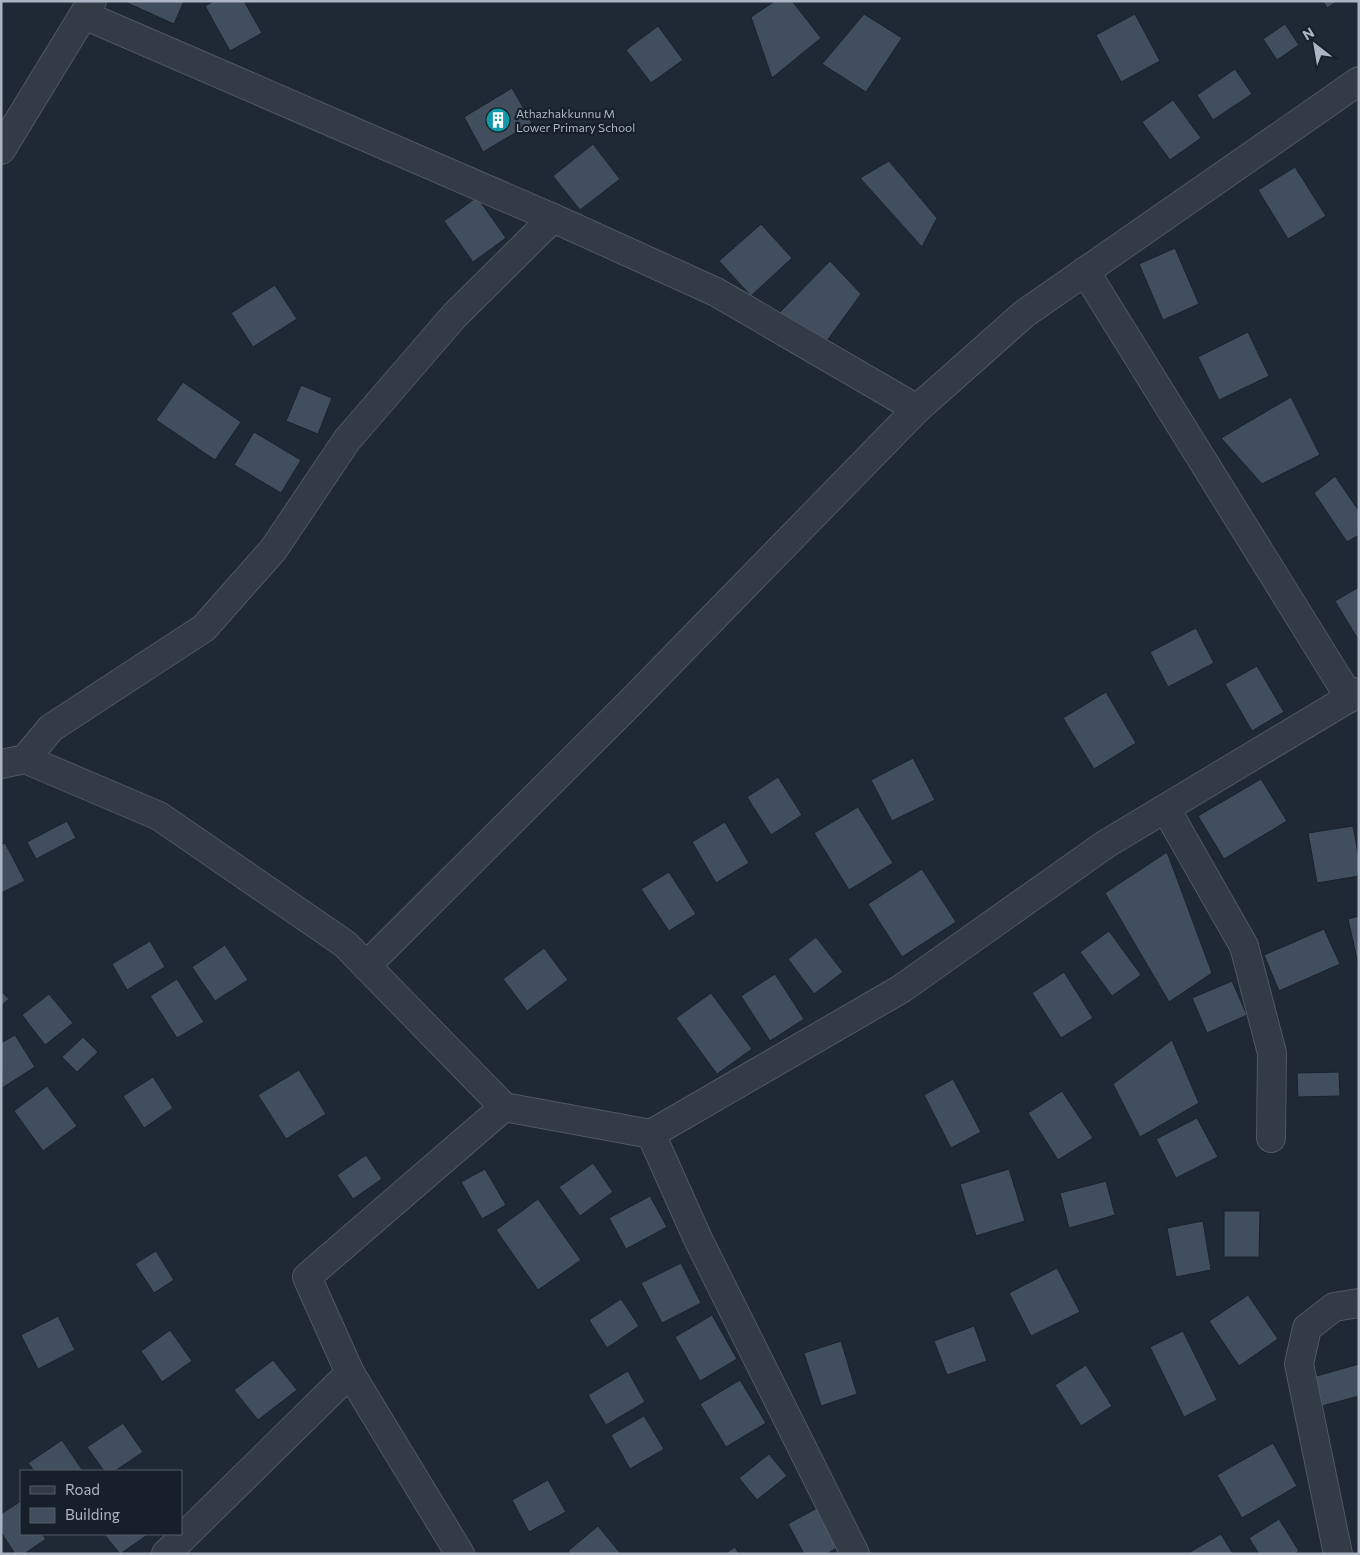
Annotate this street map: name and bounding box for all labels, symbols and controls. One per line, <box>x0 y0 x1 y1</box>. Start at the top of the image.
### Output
north arrow <box>1290 20 1340 70</box>
text: N <box>1299 23 1317 43</box>
place label: Athazhakkunnu M Lower Primary School <box>516 106 635 134</box>
building icon: Athazhakkunnu M Lower Primary School <box>485 107 511 133</box>
legend <box>20 1470 182 1535</box>
text: Road <box>65 1480 100 1498</box>
text: Building <box>65 1505 120 1523</box>

